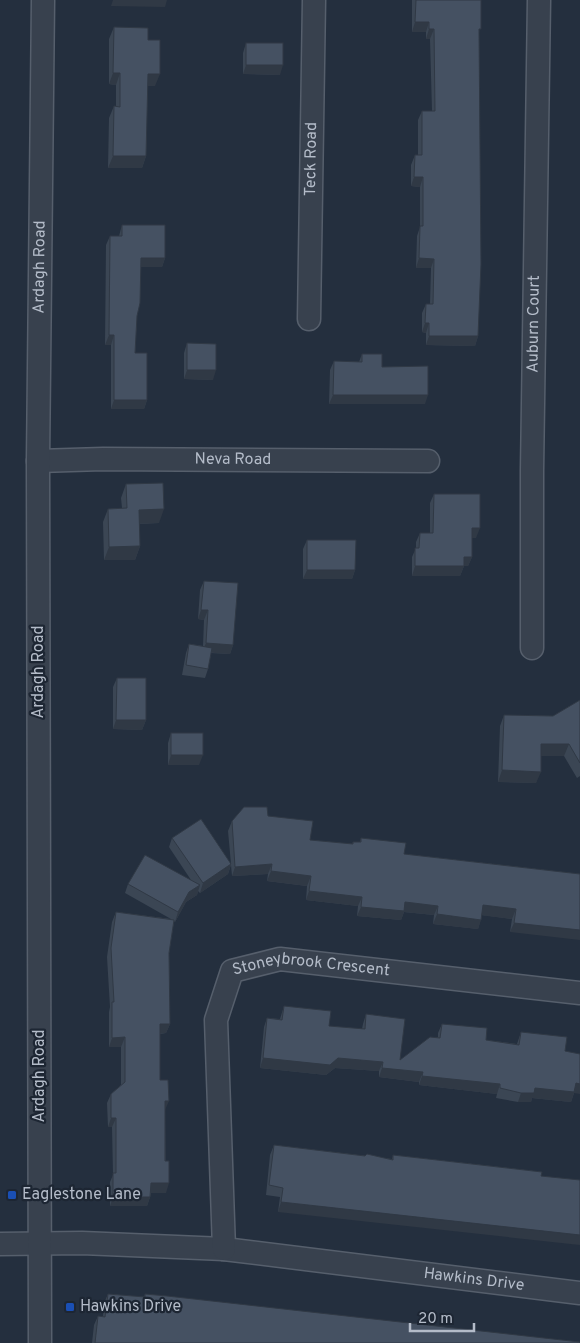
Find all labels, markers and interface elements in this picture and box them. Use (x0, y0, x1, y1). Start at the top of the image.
street label: Teck Road (301, 122, 322, 196)
street label: Ardagh Road (30, 220, 51, 314)
street label: Auburn Court (523, 275, 545, 373)
street label: Neva Road (195, 450, 271, 470)
street label: Ardagh Road (29, 625, 49, 719)
street label: Stoneybrook Crescent (230, 949, 391, 981)
street label: Ardagh Road (30, 1029, 50, 1123)
place label: Eaglestone Lane (22, 1185, 141, 1205)
marker: Eaglestone Lane (6, 1189, 18, 1201)
street label: Hawkins Drive (422, 1264, 525, 1296)
place label: Hawkins Drive (80, 1297, 181, 1317)
scale bar (410, 1300, 474, 1332)
marker: Hawkins Drive (64, 1301, 76, 1313)
text: 20 m (418, 1310, 453, 1329)

